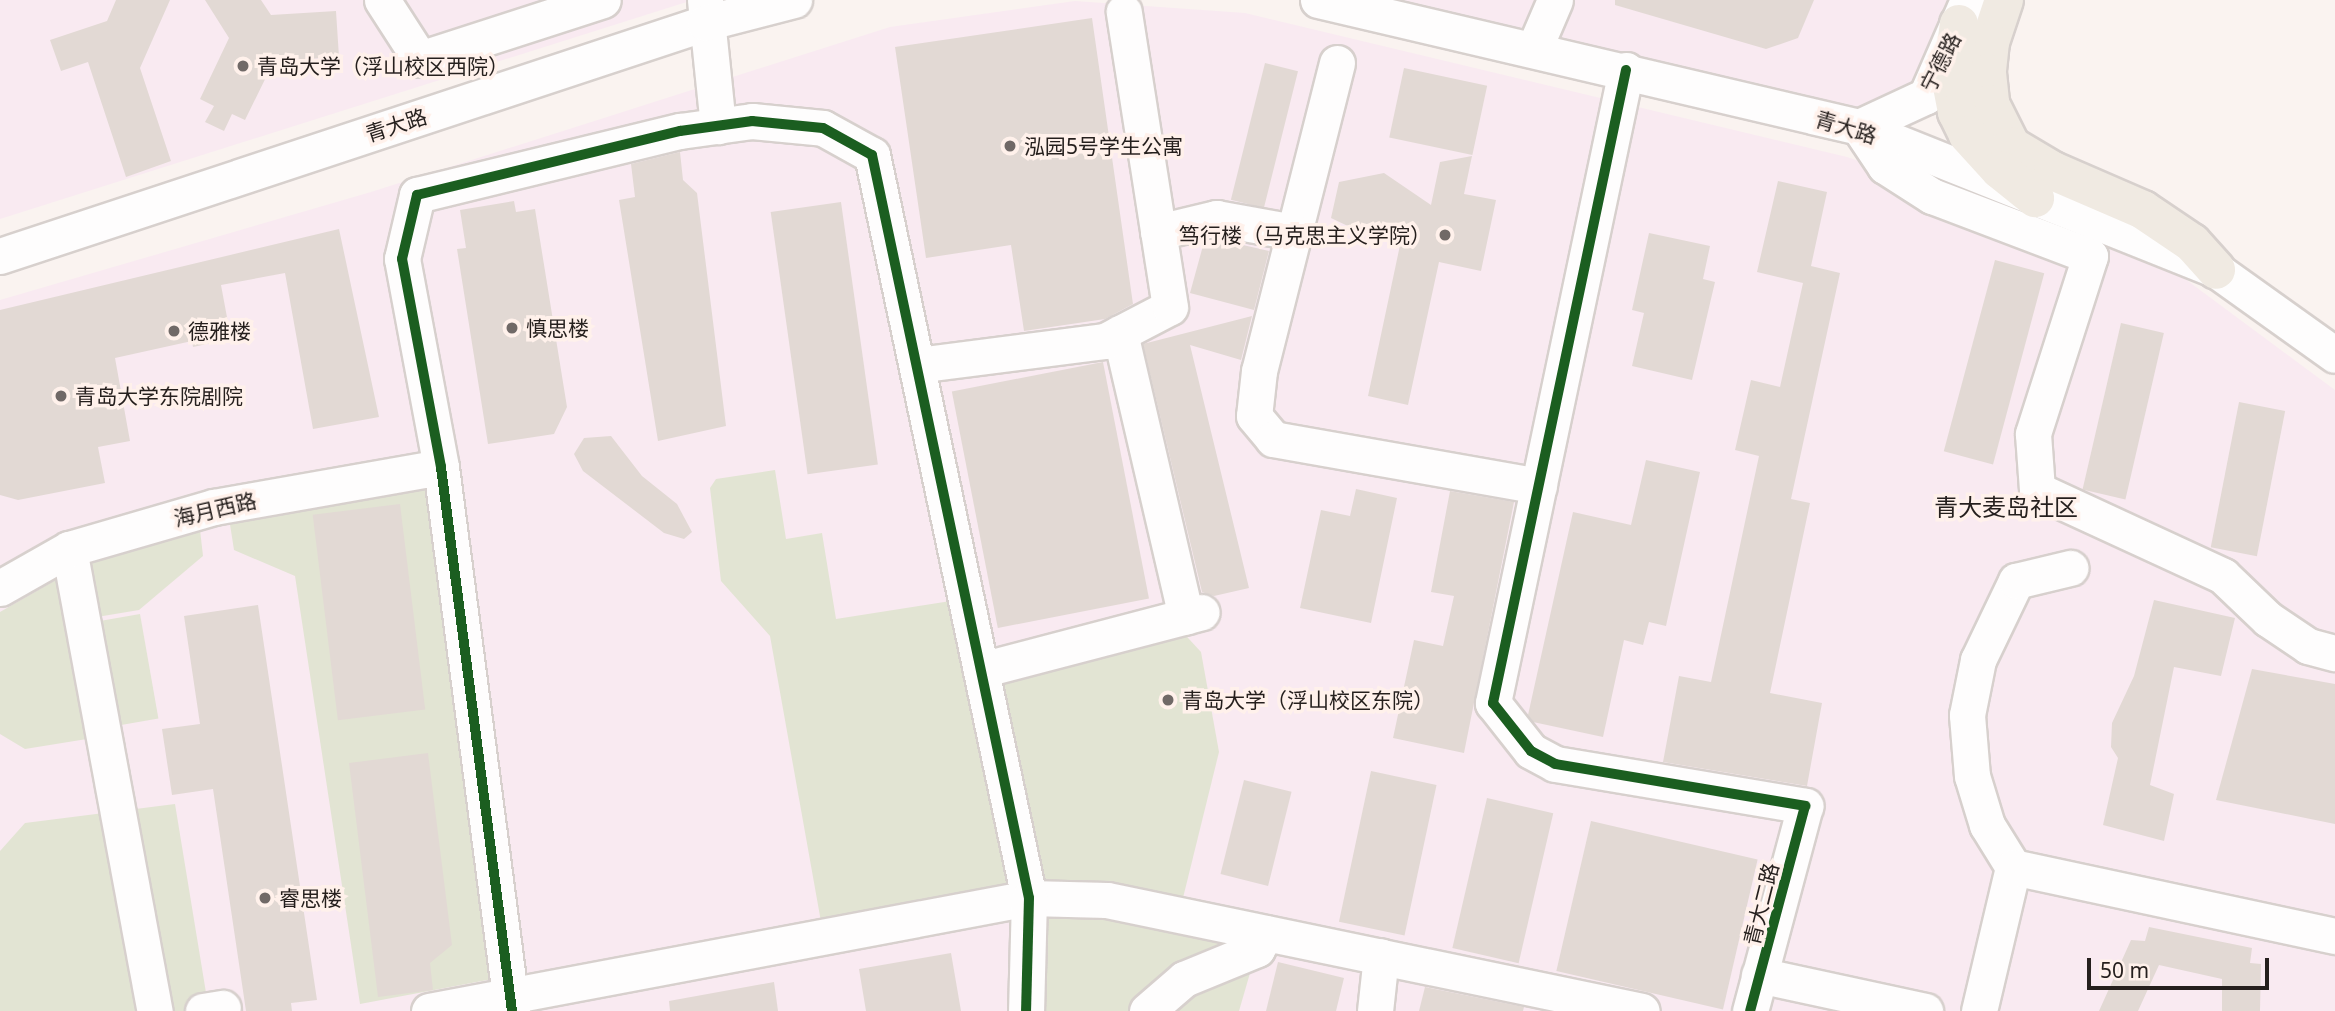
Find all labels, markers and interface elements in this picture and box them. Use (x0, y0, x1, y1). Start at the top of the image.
street label: 宁德路 (1914, 28, 1966, 96)
place label: 青岛大学（浮山校区西院） (257, 53, 509, 79)
marker: 青岛大学（浮山校区西院） (235, 58, 251, 74)
street label: 青大路 (362, 103, 430, 147)
street label: 青大路 (1812, 106, 1880, 148)
place label: 泓园5号学生公寓 (1024, 133, 1183, 159)
marker: 泓园5号学生公寓 (1002, 138, 1018, 154)
place label: 笃行楼（马克思主义学院） (1179, 222, 1431, 248)
marker: 笃行楼（马克思主义学院） (1437, 227, 1453, 243)
place label: 慎思楼 (526, 315, 589, 341)
place label: 德雅楼 (188, 318, 251, 344)
marker: 慎思楼 (504, 320, 520, 336)
marker: 德雅楼 (166, 323, 182, 339)
place label: 青岛大学东院剧院 (75, 383, 243, 409)
marker: 青岛大学东院剧院 (53, 388, 69, 404)
street label: 海月西路 (171, 487, 259, 531)
district label: 青大麦岛社区 (1934, 493, 2078, 521)
place label: 青岛大学（浮山校区东院） (1182, 687, 1434, 713)
marker: 青岛大学（浮山校区东院） (1160, 692, 1176, 708)
street label: 青大二路 (1739, 860, 1783, 948)
place label: 睿思楼 (279, 885, 342, 911)
marker: 睿思楼 (257, 890, 273, 906)
scale bar (2090, 944, 2272, 988)
text: 50 m (2100, 956, 2149, 984)

